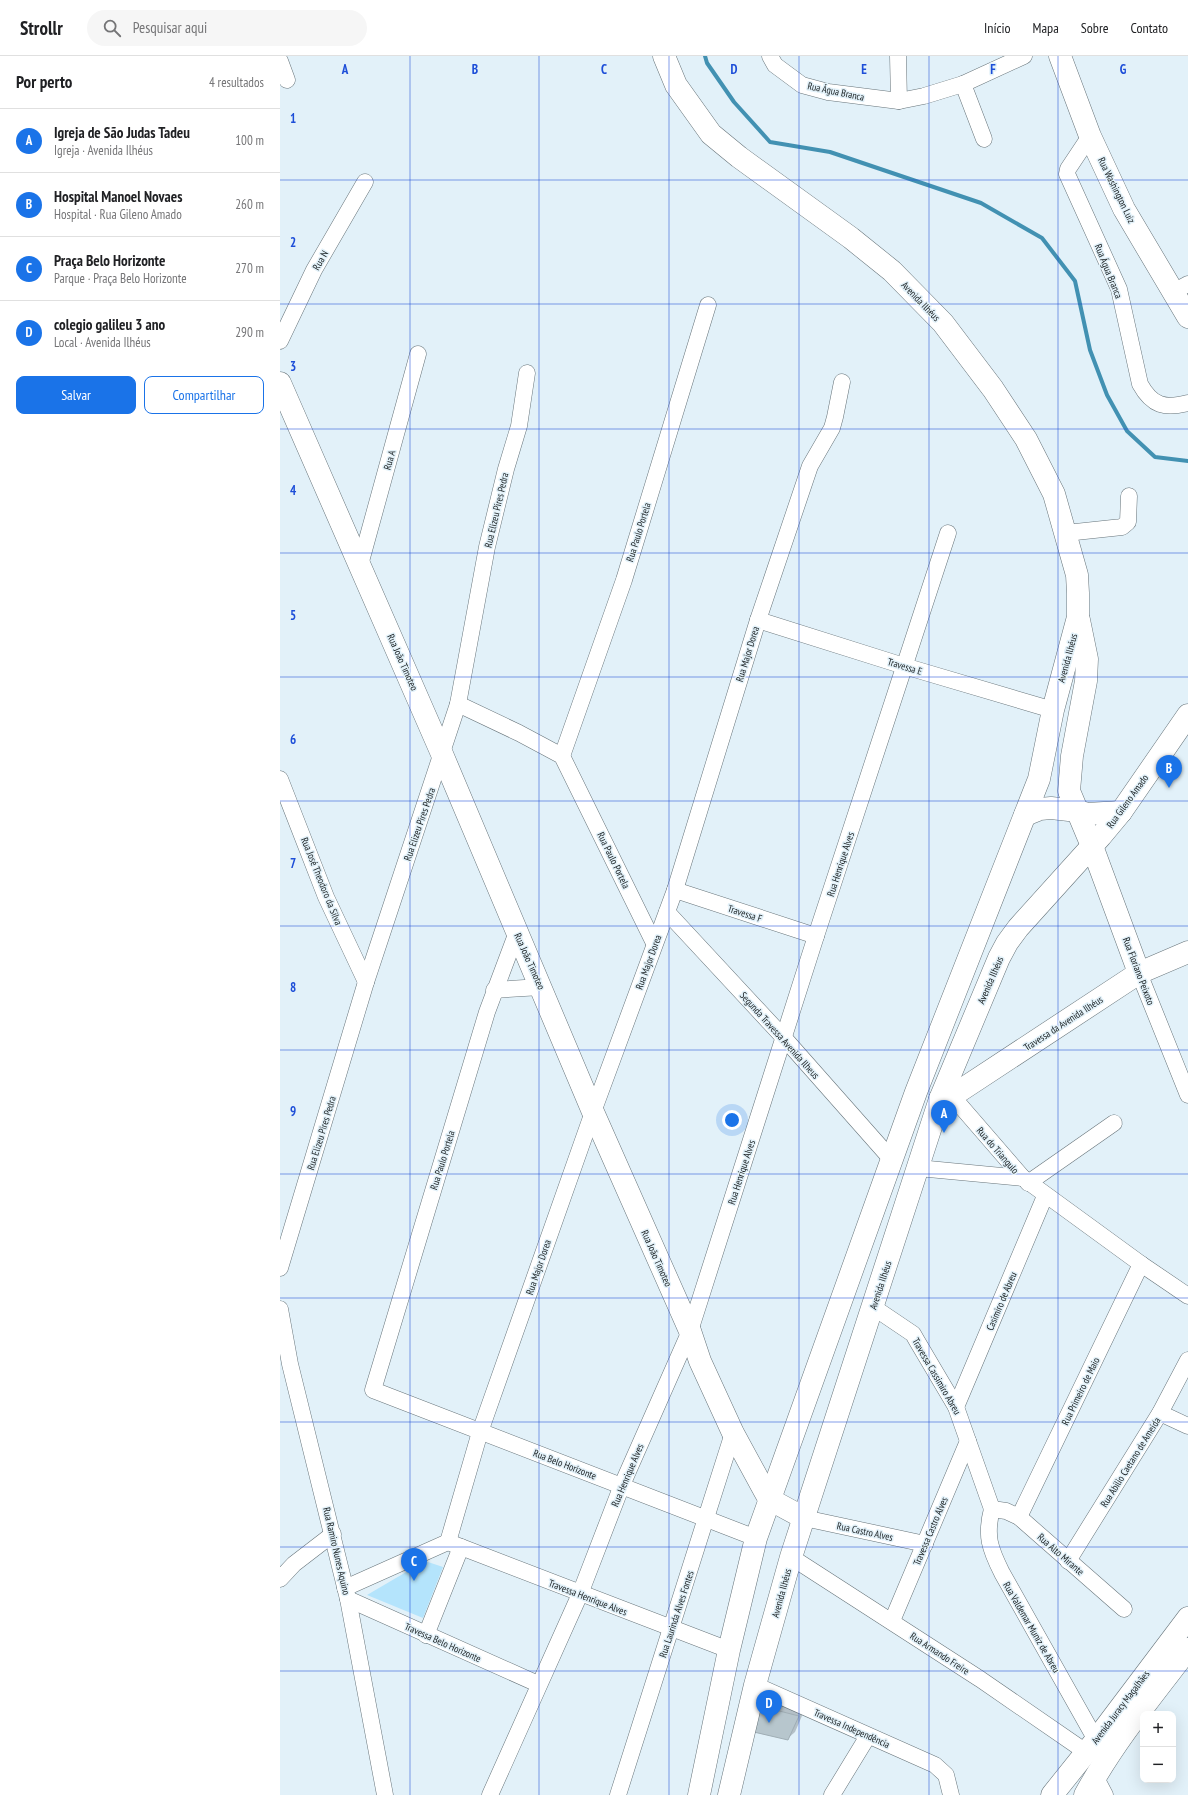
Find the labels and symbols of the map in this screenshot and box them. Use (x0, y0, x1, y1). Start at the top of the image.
text: A (341, 61, 349, 78)
text: B (472, 61, 478, 78)
text: C (601, 61, 607, 78)
text: D (731, 61, 738, 78)
text: E (861, 61, 867, 78)
text: F (990, 61, 996, 78)
text: G (1120, 61, 1127, 78)
street label: Rua Água Branca (806, 79, 866, 104)
text: 1 (290, 110, 296, 127)
street label: Rua Washington Luiz (1095, 155, 1138, 226)
text: 2 (290, 234, 296, 251)
street label: Rua Água Branca (1092, 242, 1125, 300)
street label: Rua N (310, 248, 331, 272)
street label: Avenida Ilhéus (898, 279, 943, 324)
text: 3 (290, 358, 296, 375)
street label: Rua A (381, 449, 398, 471)
street label: Rua Elizeu Pires Pedra (482, 471, 511, 549)
text: 4 (290, 482, 297, 499)
street label: Rua Paulo Portela (623, 501, 654, 563)
text: 5 (290, 607, 296, 624)
street label: Rua Major Dorea (733, 625, 762, 683)
street label: Rua João Timoteo (384, 632, 421, 693)
street label: Avenida Ilhéus (1055, 632, 1080, 684)
street label: Travessa E (886, 655, 924, 678)
text: 6 (290, 731, 296, 748)
pin: B (1156, 755, 1182, 788)
street label: Rua Gileno Amado (1104, 772, 1151, 831)
street label: Rua Elizeu Pires Pedra (401, 786, 438, 862)
street label: Rua Paulo Portela (594, 830, 633, 891)
street label: Rua Henrique Alves (824, 830, 857, 898)
street label: Rua José Theodoro da Silva (298, 835, 345, 927)
text: 7 (290, 855, 296, 872)
street label: Travessa F (726, 902, 764, 925)
street label: Rua João Timoteo (511, 931, 548, 992)
street label: Rua Major Dorea (633, 933, 664, 991)
street label: Rua Floriano Peixoto (1120, 935, 1157, 1007)
street label: Avenida Ilhéus (975, 954, 1007, 1006)
text: 8 (290, 979, 296, 996)
street label: Segunda Travessa Avenida Ilheus (737, 989, 823, 1082)
street label: Travessa da Avenida Ilhéus (1021, 993, 1106, 1054)
street label: Rua Elizeu Pires Pedra (304, 1095, 339, 1172)
pin: A (931, 1100, 957, 1133)
text: 9 (290, 1103, 296, 1120)
your location (722, 1110, 742, 1130)
street label: Rua do Triangulo (974, 1124, 1022, 1176)
street label: Rua Paulo Portela (427, 1129, 458, 1191)
street label: Rua Henrique Alves (725, 1138, 758, 1206)
street label: Rua João Timoteo (638, 1228, 675, 1289)
street label: Rua Major Dorea (523, 1238, 554, 1296)
street label: Avenida Ilhéus (867, 1259, 895, 1311)
street label: Casimiro de Abreu (983, 1270, 1020, 1332)
street label: Travessa Cassimiro Abreu (909, 1336, 964, 1417)
street label: Rua Primeiro de Maio (1058, 1355, 1102, 1427)
street label: Rua Abilio Caetano de Ameida (1097, 1415, 1163, 1510)
street label: Rua Henrique Alves (608, 1441, 647, 1509)
street label: Rua Belo Horizonte (531, 1446, 598, 1482)
street label: Travessa Castro Alves (910, 1494, 951, 1567)
street label: Rua Ramiro Nunes Aquino (320, 1506, 353, 1596)
street label: Rua Castro Alves (836, 1519, 895, 1544)
street label: Rua Alto Mirante (1035, 1531, 1087, 1578)
pin: C (401, 1548, 427, 1581)
street label: Avenida Ilhéus (769, 1567, 794, 1619)
street label: Rua Laurinda Alves Fontes (656, 1568, 697, 1659)
street label: Travessa Henrique Alves (547, 1577, 630, 1619)
street label: Rua Valdemar Muniz de Abreu (1000, 1580, 1063, 1675)
street label: Travessa Belo Horizonte (402, 1620, 483, 1665)
street label: Rua Armando Freire (908, 1629, 972, 1677)
street label: Avenida Juracy Magalhães (1088, 1667, 1153, 1747)
pin: D (756, 1690, 782, 1723)
street label: Travessa Independência (812, 1706, 892, 1751)

